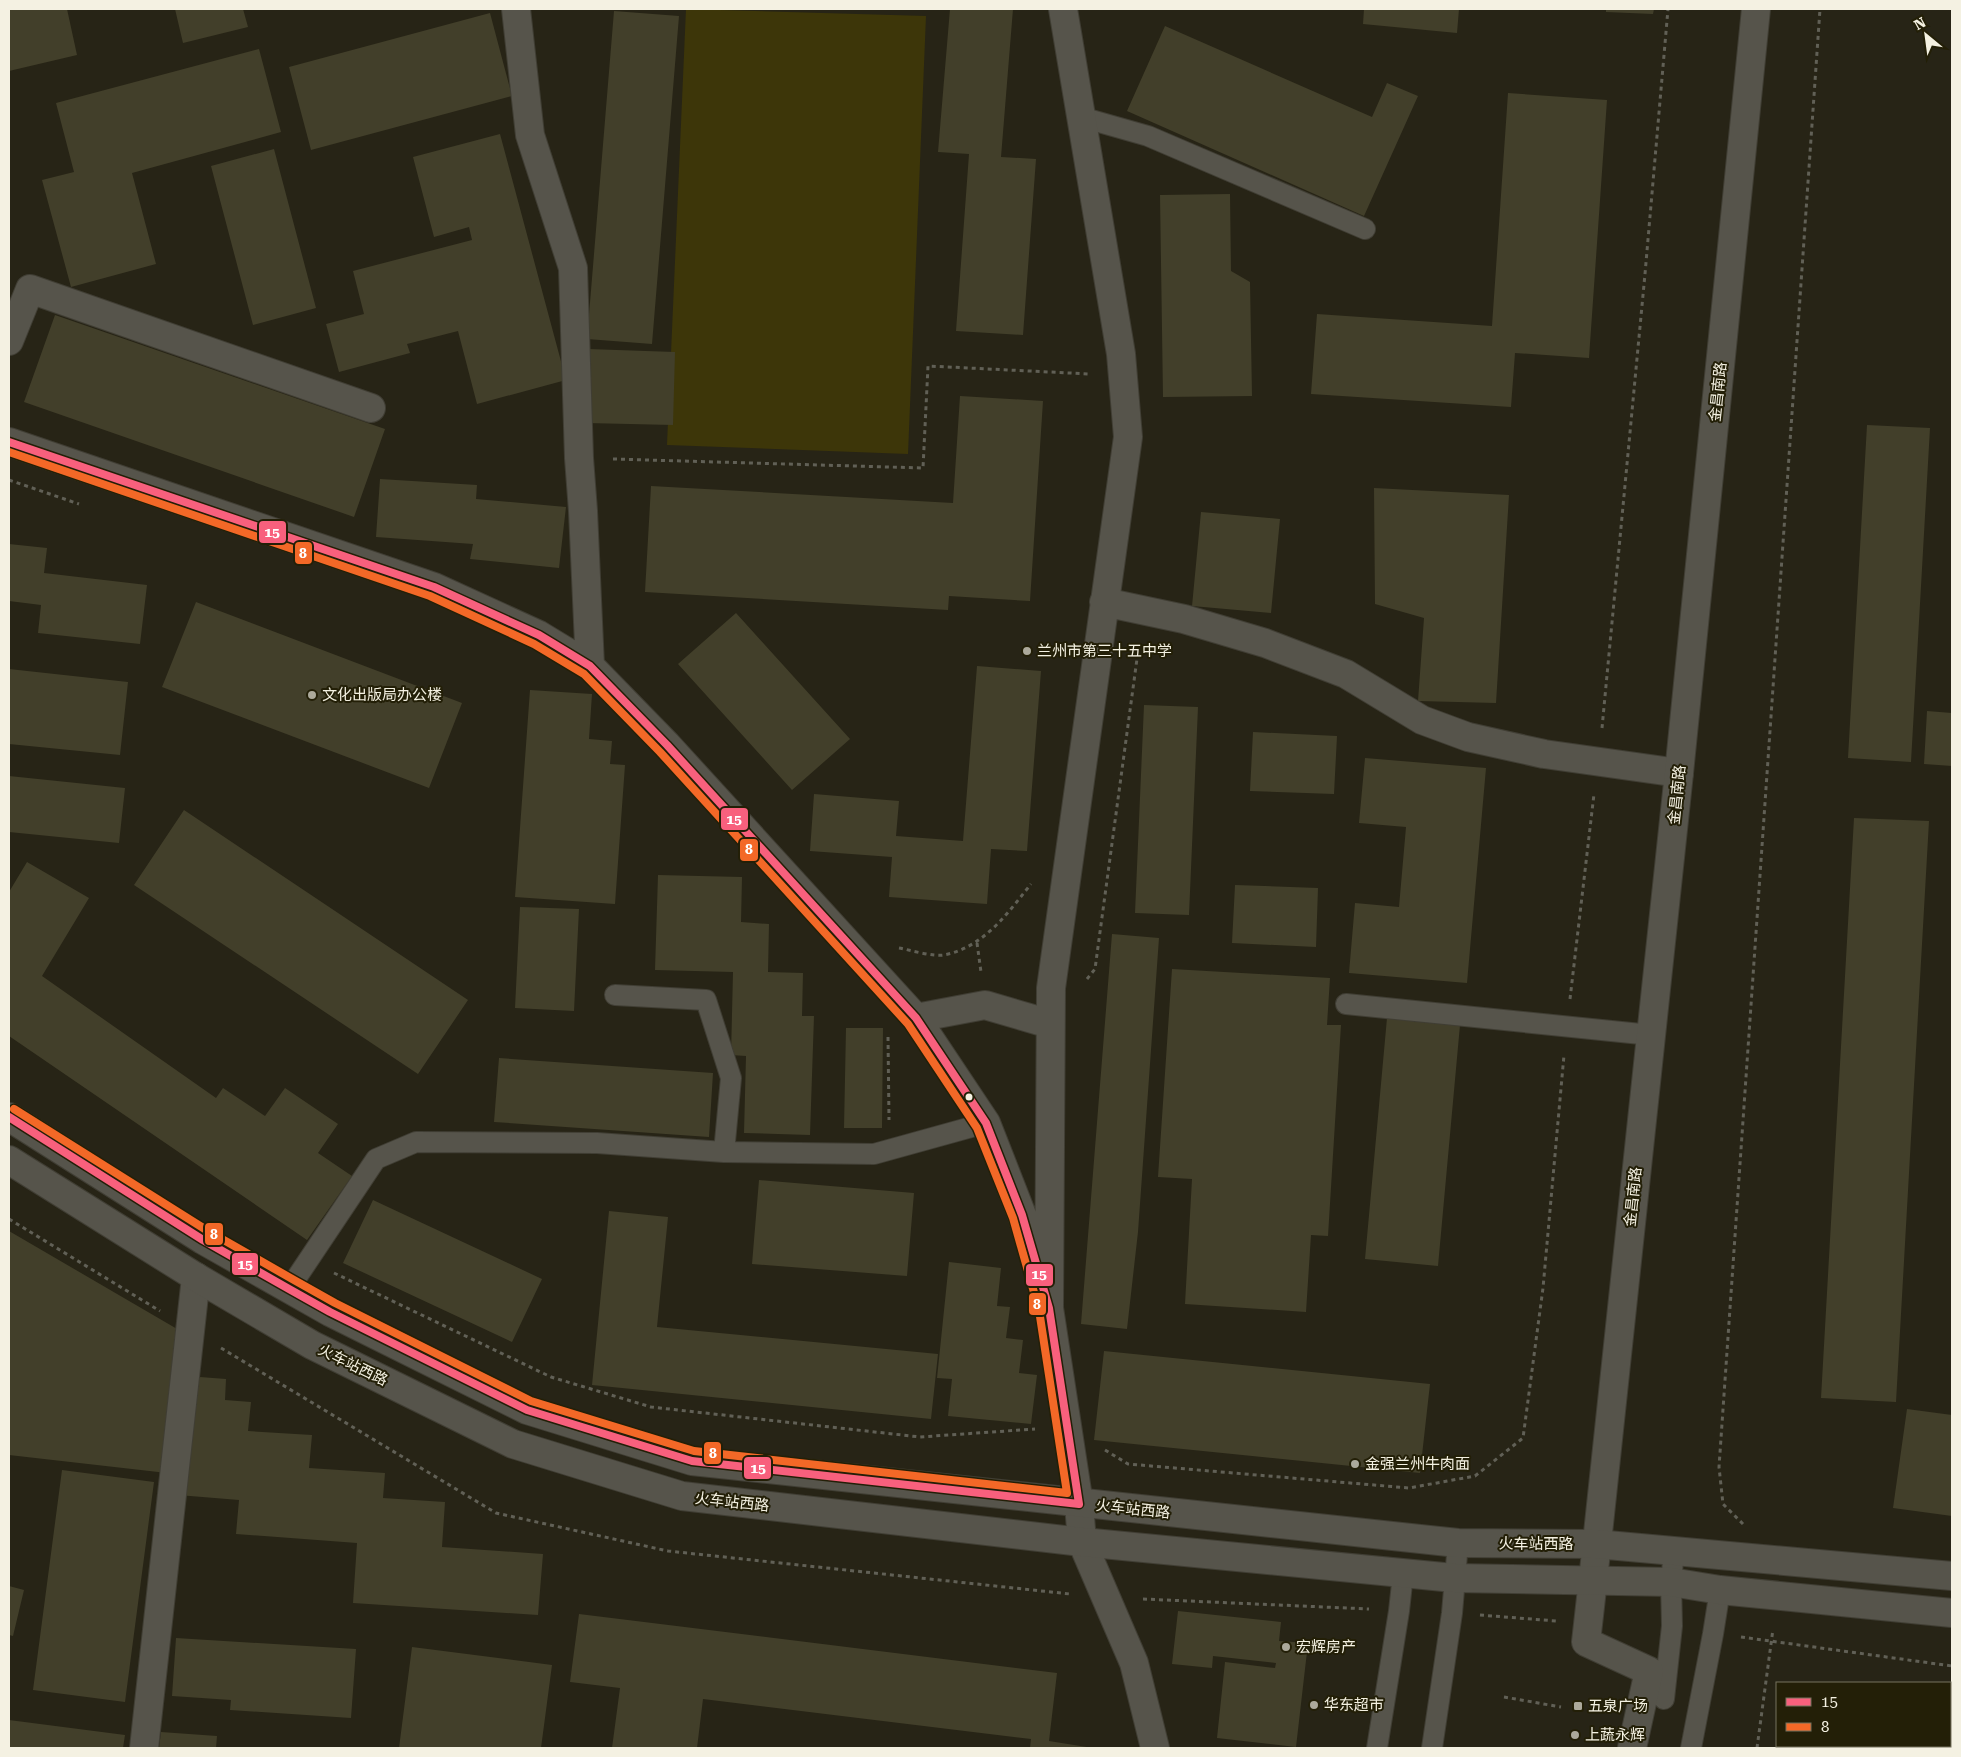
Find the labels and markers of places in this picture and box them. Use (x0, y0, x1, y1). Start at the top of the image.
place label: 兰州市第三十五中学 (1037, 642, 1172, 660)
marker: 兰州市第三十五中学 (1021, 645, 1033, 657)
place label: 文化出版局办公楼 (322, 686, 442, 704)
marker: 文化出版局办公楼 (306, 689, 318, 701)
unlabelled marker (964, 1092, 974, 1102)
place label: 金强兰州牛肉面 (1365, 1455, 1470, 1473)
marker: 金强兰州牛肉面 (1349, 1458, 1361, 1470)
place label: 宏辉房产 (1296, 1638, 1356, 1656)
marker: 宏辉房产 (1280, 1641, 1292, 1653)
place label: 华东超市 (1324, 1696, 1384, 1714)
place label: 五泉广场 (1588, 1697, 1648, 1715)
marker: 华东超市 (1308, 1699, 1320, 1711)
marker: 五泉广场 (1572, 1700, 1584, 1712)
place label: 上蔬永辉 (1585, 1726, 1645, 1744)
marker: 上蔬永辉 (1569, 1729, 1581, 1741)

